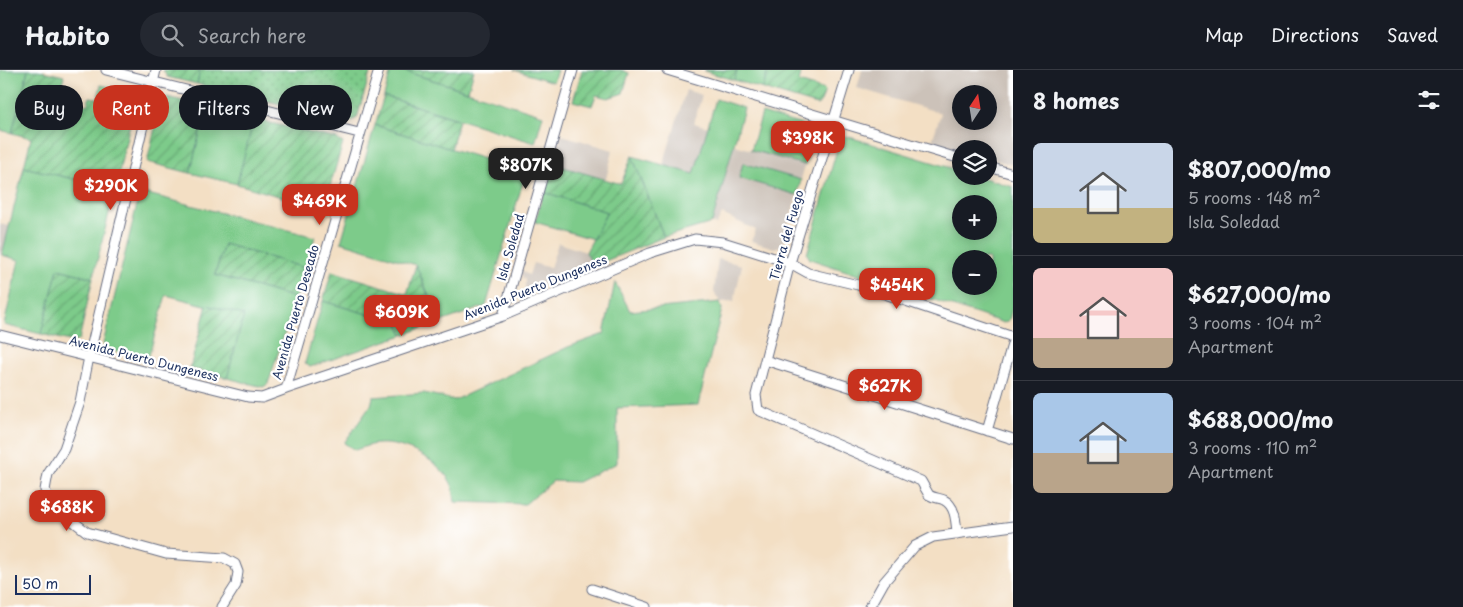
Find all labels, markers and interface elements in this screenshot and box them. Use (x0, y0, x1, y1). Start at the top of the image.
search box (140, 12, 490, 57)
text: Habito (25, 17, 110, 53)
icon: search (158, 21, 186, 49)
text: Search here (198, 21, 306, 49)
text: Map (1205, 21, 1243, 48)
text: Directions (1271, 21, 1359, 48)
text: Saved (1387, 21, 1438, 48)
text: 8 homes (1033, 84, 1119, 116)
chip: Buy (15, 85, 83, 130)
chip: Rent (93, 85, 169, 130)
chip: Filters (179, 85, 268, 130)
chip: New (278, 85, 352, 130)
north arrow (952, 85, 998, 130)
map controls (952, 85, 997, 295)
icon: filters (1415, 86, 1443, 114)
pin: $398K (773, 121, 843, 163)
text: $398K (782, 125, 834, 149)
button: layers (952, 140, 997, 185)
pin: $807K (491, 148, 561, 190)
text: $807K (499, 152, 553, 176)
text: $807,000/mo (1188, 153, 1331, 185)
icon: home (1073, 163, 1133, 223)
pin: $290K (76, 168, 146, 211)
text: $290K (84, 173, 138, 197)
pin: $469K (285, 184, 355, 226)
text: 5 rooms · 148 m² (1188, 185, 1321, 209)
street label: Tierra del Fuego (764, 187, 808, 282)
text: $469K (293, 188, 347, 212)
button: + (952, 195, 997, 240)
text: Isla Soledad (1188, 209, 1280, 233)
street label: Isla Soledad (492, 211, 528, 283)
street label: Avenida Puerto Deseado (267, 242, 323, 381)
street label: Avenida Puerto Dungeness (461, 250, 610, 324)
button: − (952, 250, 997, 295)
pin: $454K (862, 268, 932, 310)
text: $454K (870, 272, 924, 296)
text: $627,000/mo (1188, 278, 1331, 310)
icon: home (1073, 288, 1133, 348)
pin: $609K (367, 294, 437, 337)
text: $609K (375, 299, 429, 323)
text: 3 rooms · 104 m² (1188, 310, 1322, 334)
street label: Avenida Puerto Dungeness (68, 331, 221, 385)
text: Apartment (1188, 334, 1273, 358)
pin: $627K (850, 368, 920, 411)
text: $627K (859, 373, 911, 397)
text: $688,000/mo (1188, 403, 1333, 435)
icon: home (1073, 413, 1133, 473)
text: 3 rooms · 110 m² (1188, 435, 1317, 459)
text: Apartment (1188, 459, 1273, 483)
pin: $688K (32, 490, 102, 532)
text: $688K (40, 494, 94, 518)
scale bar (15, 572, 91, 595)
text: 50 m (22, 573, 58, 594)

